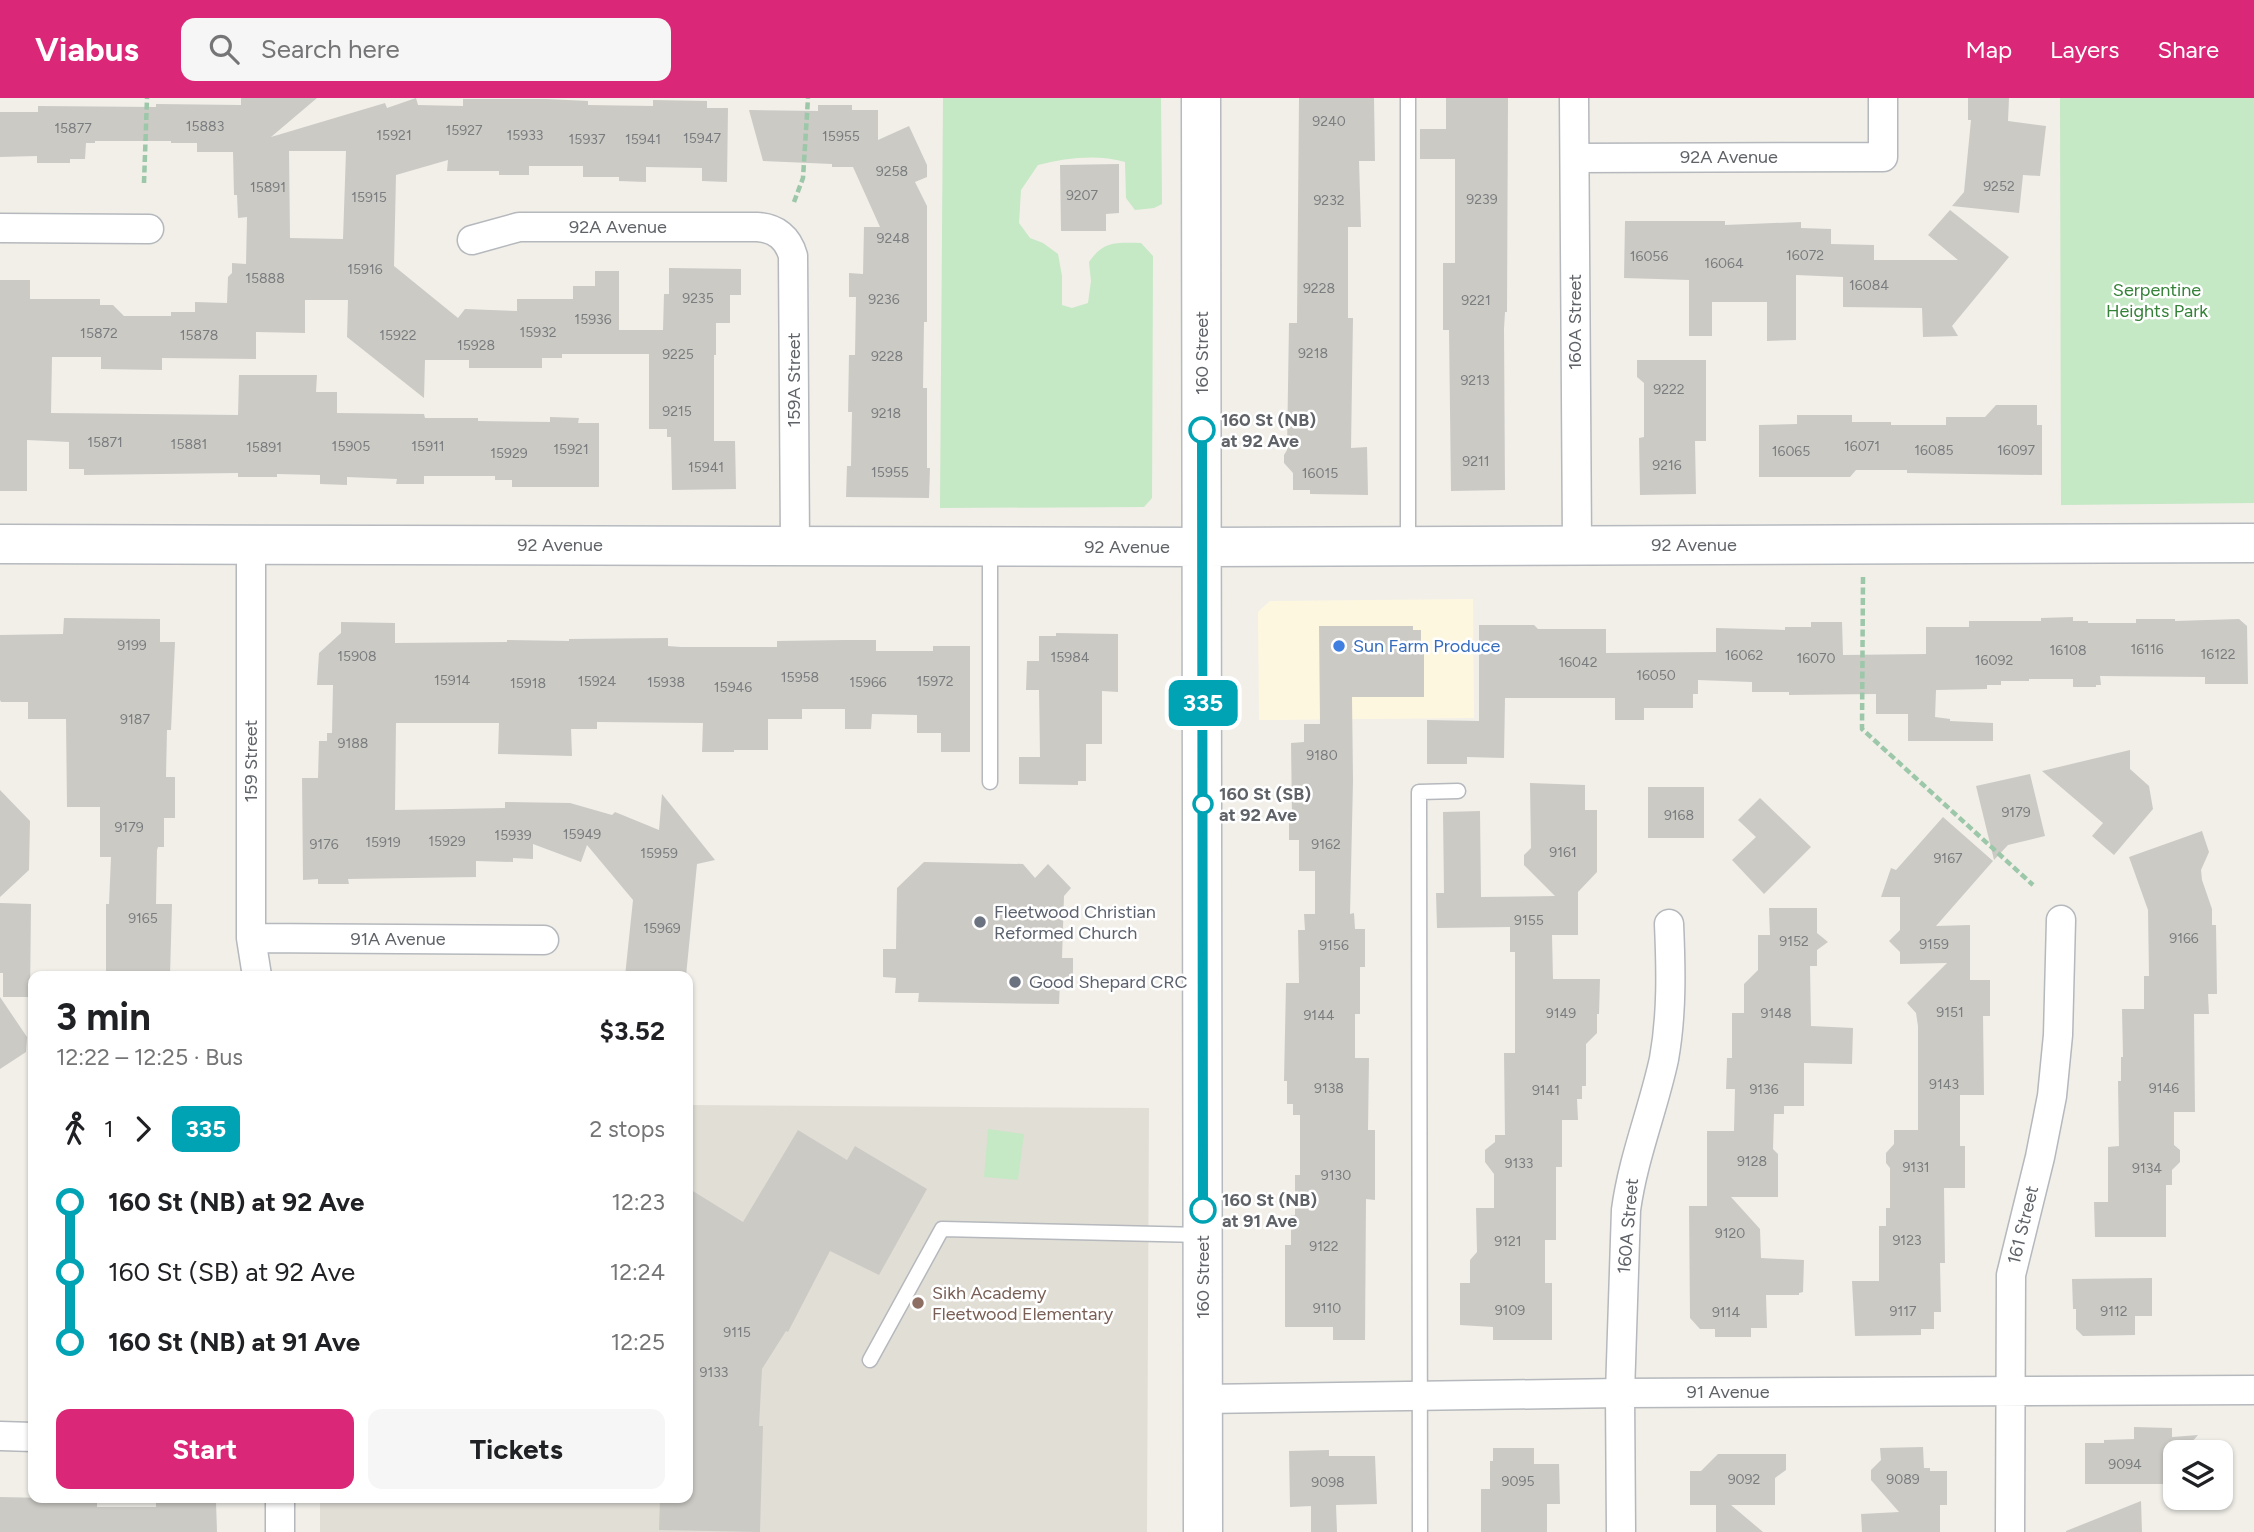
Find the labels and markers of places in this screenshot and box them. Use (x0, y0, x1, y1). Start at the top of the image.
place label: 160 St (NB) at 92 Ave (1221, 409, 1316, 452)
marker: 160 St (NB) at 92 Ave (1189, 417, 1215, 443)
place label: Sun Farm Produce (1353, 635, 1500, 657)
marker: Sun Farm Produce (1331, 638, 1347, 654)
place label: 160 St (SB) at 92 Ave (1219, 783, 1311, 826)
marker: 160 St (SB) at 92 Ave (1193, 794, 1213, 814)
place label: Fleetwood Christian Reformed Church (994, 901, 1156, 944)
marker: Fleetwood Christian Reformed Church (972, 914, 988, 930)
place label: Good Shepard CRC (1029, 971, 1188, 993)
marker: Good Shepard CRC (1007, 974, 1023, 990)
place label: 160 St (NB) at 91 Ave (1222, 1189, 1317, 1232)
marker: 160 St (NB) at 91 Ave (1190, 1197, 1216, 1223)
place label: Sikh Academy Fleetwood Elementary (932, 1282, 1114, 1325)
marker: Sikh Academy Fleetwood Elementary (910, 1295, 926, 1311)

